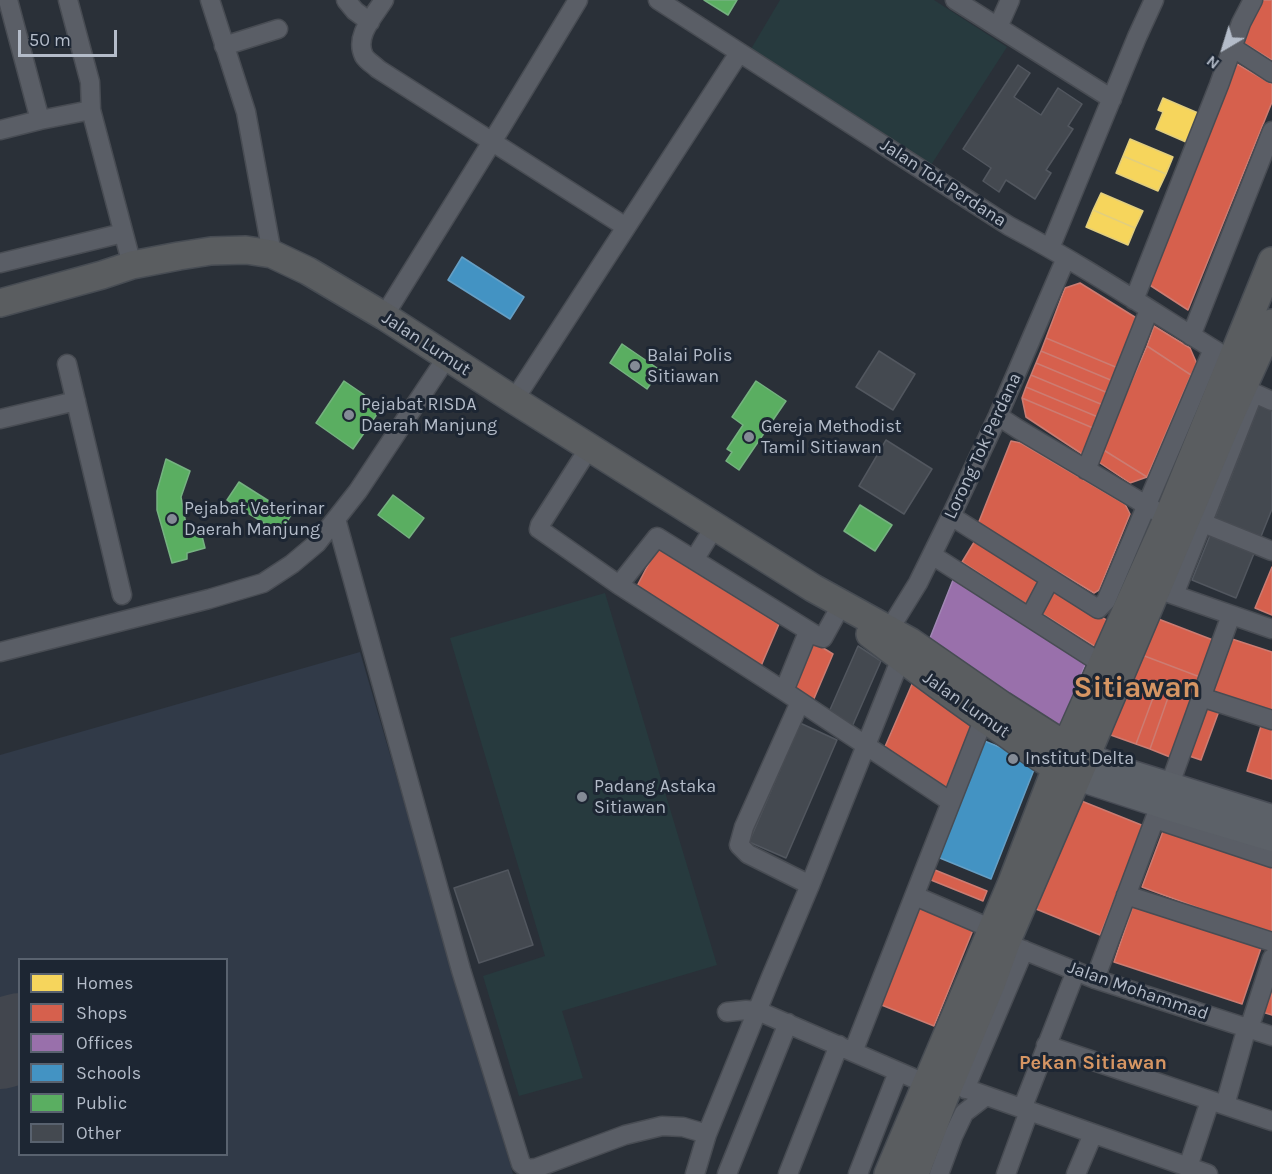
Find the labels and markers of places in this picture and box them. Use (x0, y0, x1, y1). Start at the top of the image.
place label: Balai Polis Sitiawan (647, 345, 732, 388)
marker: Balai Polis Sitiawan (628, 359, 642, 373)
place label: Pejabat RISDA Daerah Manjung (361, 394, 497, 436)
marker: Pejabat RISDA Daerah Manjung (342, 408, 356, 422)
place label: Gereja Methodist Tamil Sitiawan (761, 416, 902, 458)
marker: Gereja Methodist Tamil Sitiawan (742, 430, 756, 444)
place label: Pejabat Veterinar Daerah Manjung (184, 498, 324, 540)
marker: Pejabat Veterinar Daerah Manjung (165, 512, 179, 526)
place label: Institut Delta (1025, 748, 1134, 770)
marker: Institut Delta (1006, 752, 1020, 766)
place label: Padang Astaka Sitiawan (594, 776, 716, 818)
marker: Padang Astaka Sitiawan (575, 790, 589, 804)

